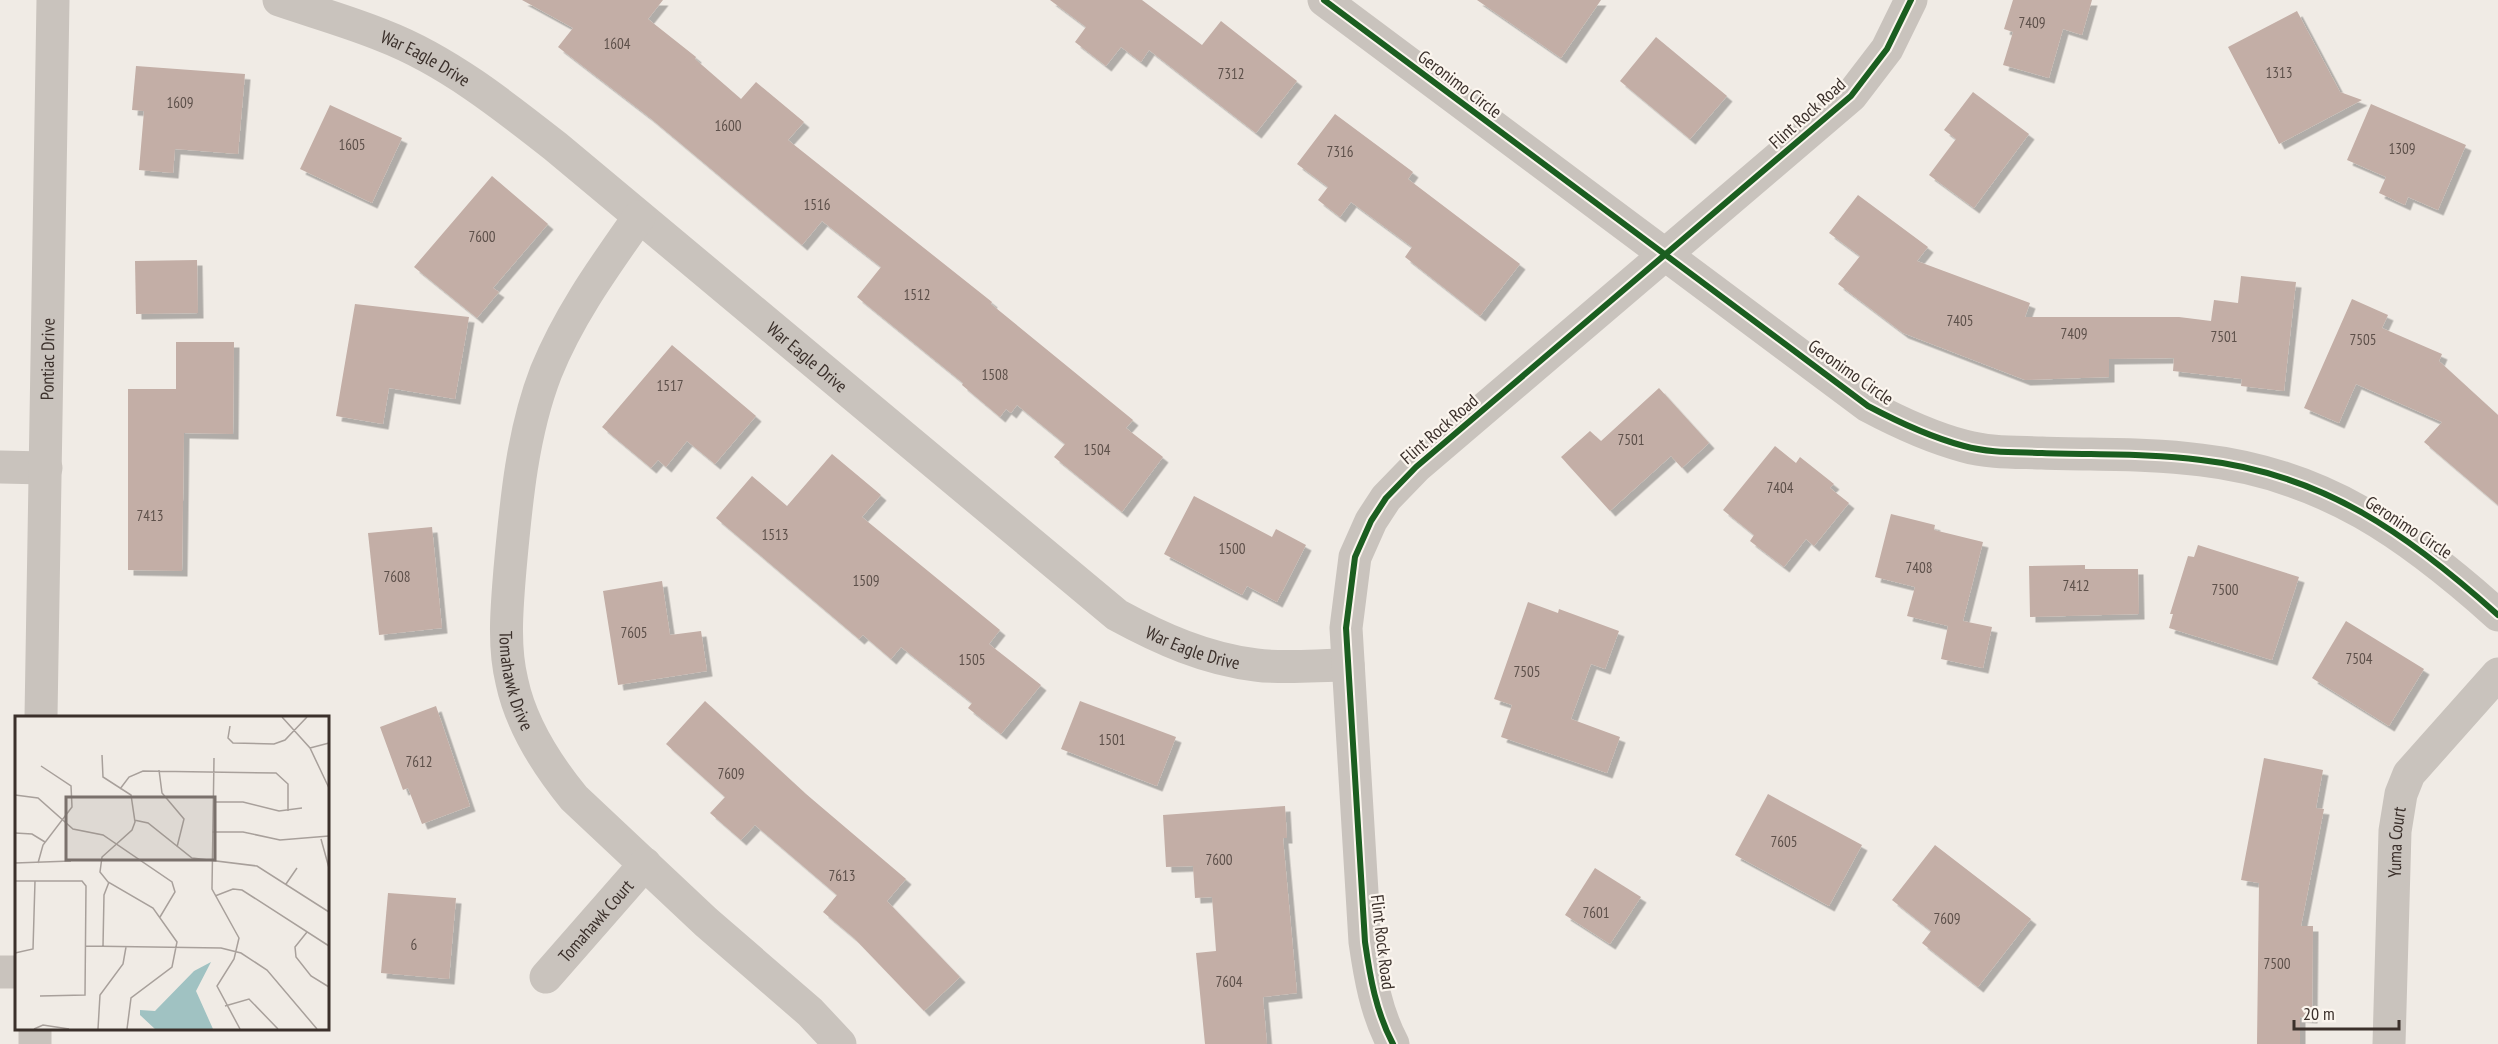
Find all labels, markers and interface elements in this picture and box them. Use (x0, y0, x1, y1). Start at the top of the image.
house number: 7409 (2018, 13, 2046, 32)
street label: War Eagle Drive (378, 24, 475, 91)
house number: 1604 (603, 34, 631, 53)
street label: Geronimo Circle (1413, 45, 1507, 123)
house number: 1313 (2265, 63, 2293, 82)
house number: 7312 (1217, 64, 1245, 83)
street label: Flint Rock Road (1764, 73, 1850, 153)
house number: 1609 (166, 93, 194, 112)
house number: 1600 (714, 116, 742, 135)
house number: 1605 (338, 135, 366, 154)
house number: 1309 (2388, 139, 2416, 158)
house number: 7316 (1326, 142, 1354, 161)
house number: 1516 (803, 195, 831, 214)
house number: 7600 (468, 227, 496, 246)
house number: 1512 (903, 285, 931, 304)
house number: 7405 (1946, 311, 1974, 330)
street label: War Eagle Drive (762, 316, 853, 397)
street label: Pontiac Drive (35, 318, 59, 400)
house number: 7409 (2060, 324, 2088, 343)
house number: 7501 (2210, 327, 2238, 346)
house number: 7505 (2349, 330, 2377, 349)
street label: Geronimo Circle (1804, 334, 1898, 410)
house number: 1508 (981, 365, 1009, 384)
house number: 1517 (656, 376, 684, 395)
street label: Flint Rock Road (1395, 389, 1483, 469)
house number: 7501 (1617, 430, 1645, 449)
house number: 1504 (1083, 440, 1111, 459)
house number: 7404 (1766, 478, 1794, 497)
street label: Geronimo Circle (2361, 490, 2457, 564)
house number: 7413 (136, 506, 164, 525)
house number: 1513 (761, 525, 789, 544)
house number: 1500 (1218, 539, 1246, 558)
house number: 7408 (1905, 558, 1933, 577)
house number: 7608 (383, 567, 411, 586)
house number: 1509 (852, 571, 880, 590)
house number: 7412 (2062, 576, 2090, 595)
house number: 7500 (2211, 580, 2239, 599)
street label: War Eagle Drive (1142, 620, 1242, 674)
house number: 7605 (620, 623, 648, 642)
street label: Tomahawk Drive (495, 631, 539, 734)
house number: 7504 (2345, 649, 2373, 668)
house number: 1505 (958, 650, 986, 669)
house number: 7505 (1513, 662, 1541, 681)
inset map (15, 716, 328, 1029)
house number: 1501 (1098, 730, 1126, 749)
house number: 7612 (405, 752, 433, 771)
house number: 7609 (717, 764, 745, 783)
street label: Yuma Court (2382, 805, 2410, 878)
house number: 7605 (1770, 832, 1798, 851)
house number: 7600 (1205, 850, 1233, 869)
house number: 7613 (828, 866, 856, 885)
street label: Tomahawk Court (553, 874, 638, 967)
street label: Flint Rock Road (1366, 893, 1400, 991)
house number: 7601 (1582, 903, 1610, 922)
house number: 7609 (1933, 909, 1961, 928)
house number: 6 (411, 935, 418, 954)
house number: 7500 (2263, 954, 2291, 973)
house number: 7604 (1215, 972, 1243, 991)
scale bar (2294, 993, 2399, 1031)
text: 20 m (2303, 1002, 2335, 1025)

